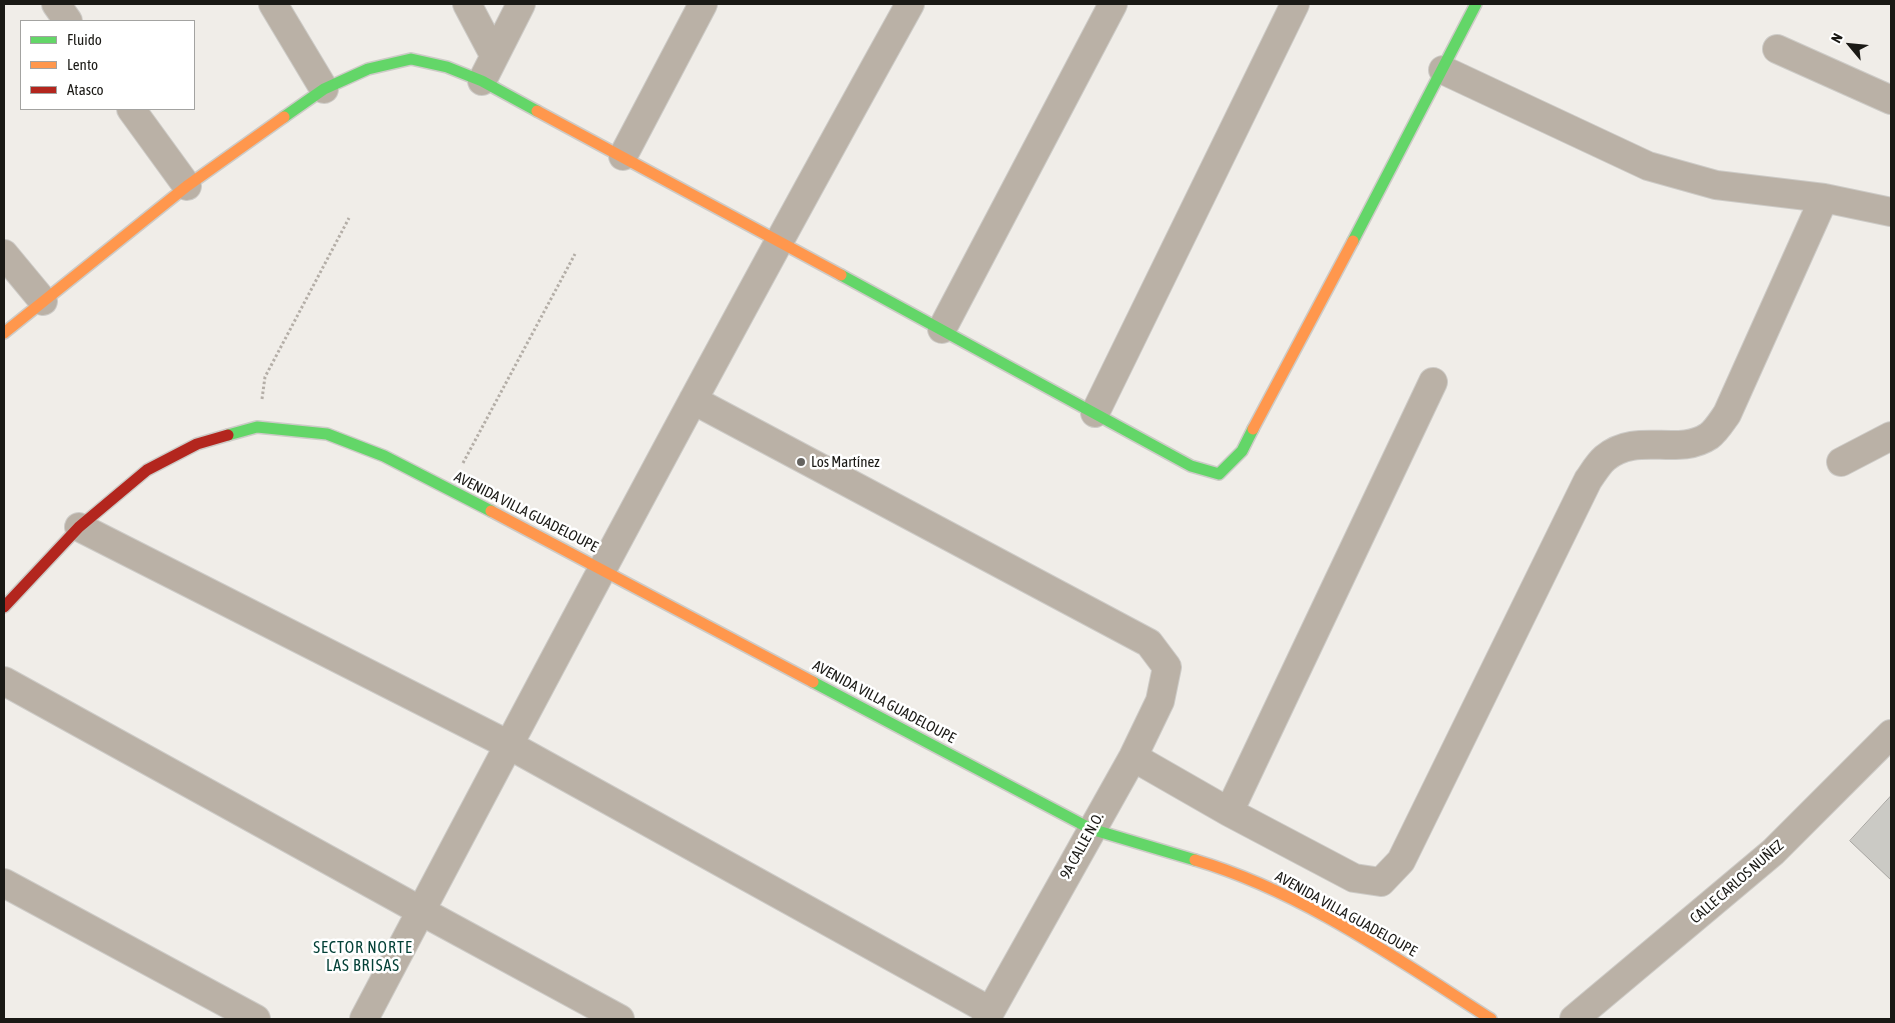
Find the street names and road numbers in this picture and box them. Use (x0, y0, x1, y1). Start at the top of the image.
street label: AVENIDA VILLA GUADELOUPE (451, 468, 601, 556)
street label: AVENIDA VILLA GUADELOUPE (809, 657, 959, 747)
street label: 9A CALLE N.O. (1056, 810, 1108, 882)
street label: CALLE CARLOS NUÑEZ (1687, 836, 1787, 928)
street label: AVENIDA VILLA GUADELOUPE (1272, 868, 1420, 960)

